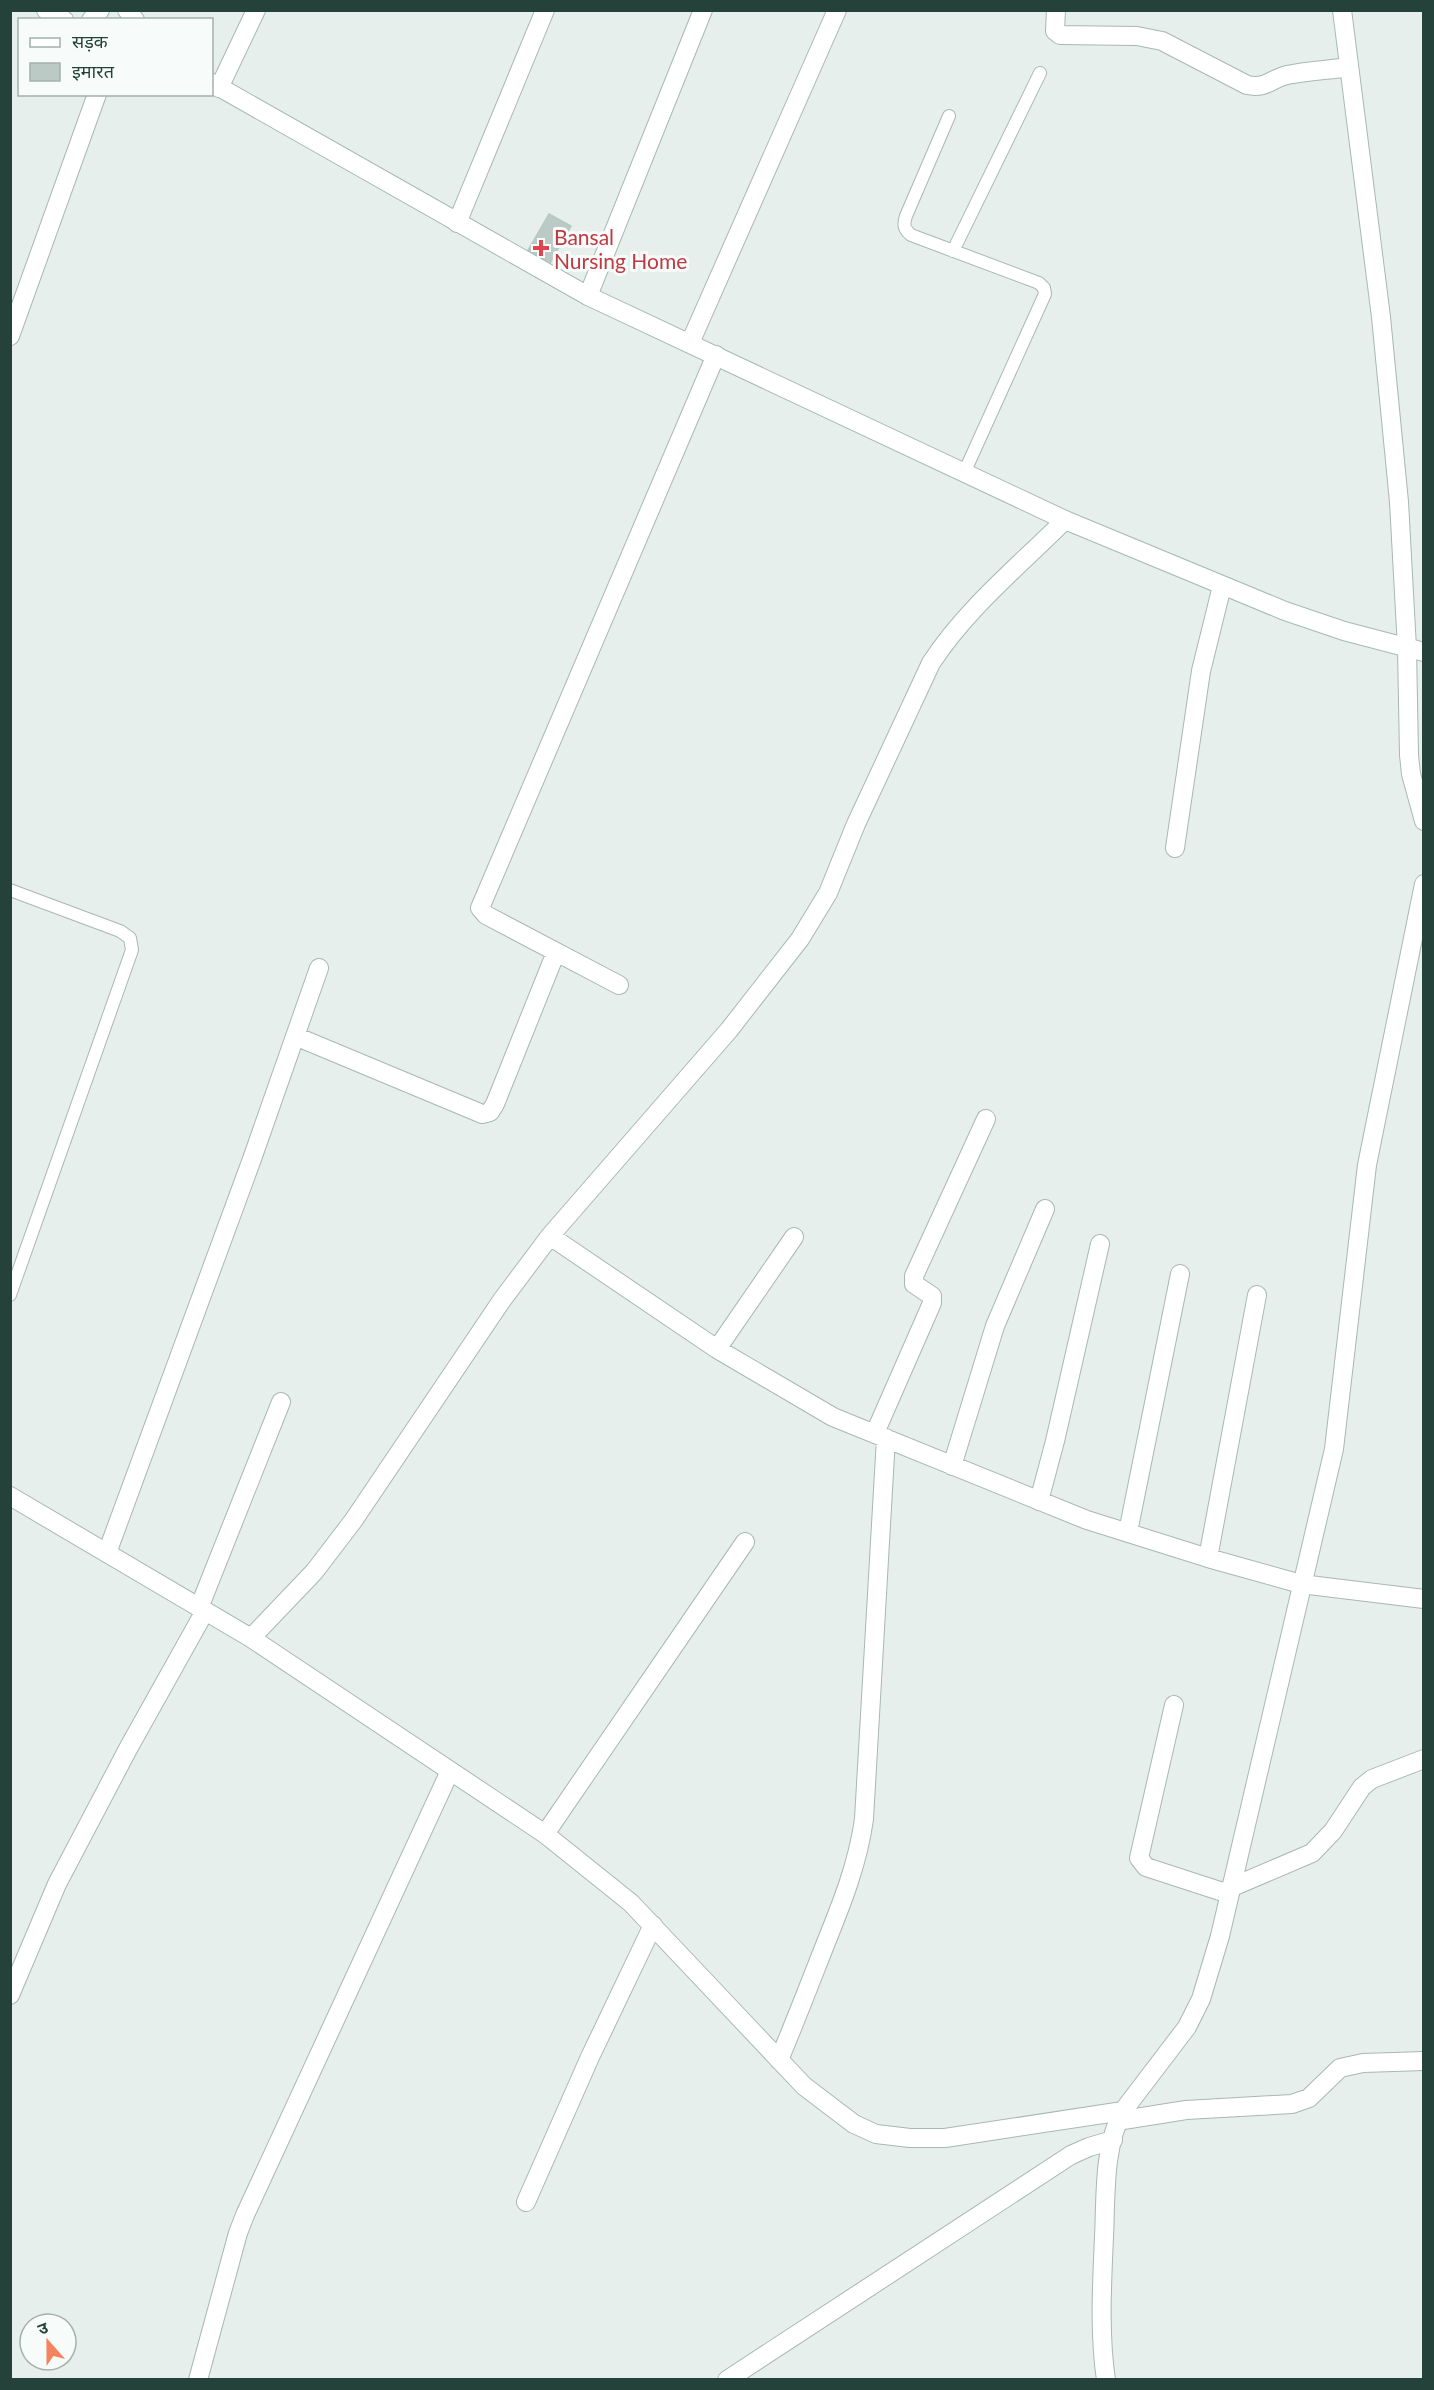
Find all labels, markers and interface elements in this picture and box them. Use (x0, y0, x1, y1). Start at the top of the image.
legend (18, 18, 213, 96)
text: सड़क (72, 30, 109, 52)
text: इमारत (72, 60, 115, 82)
place label: Bansal Nursing Home (554, 224, 687, 273)
marker: Bansal Nursing Home (532, 239, 550, 257)
north arrow (18, 2312, 78, 2372)
text: उ (35, 2317, 51, 2338)

